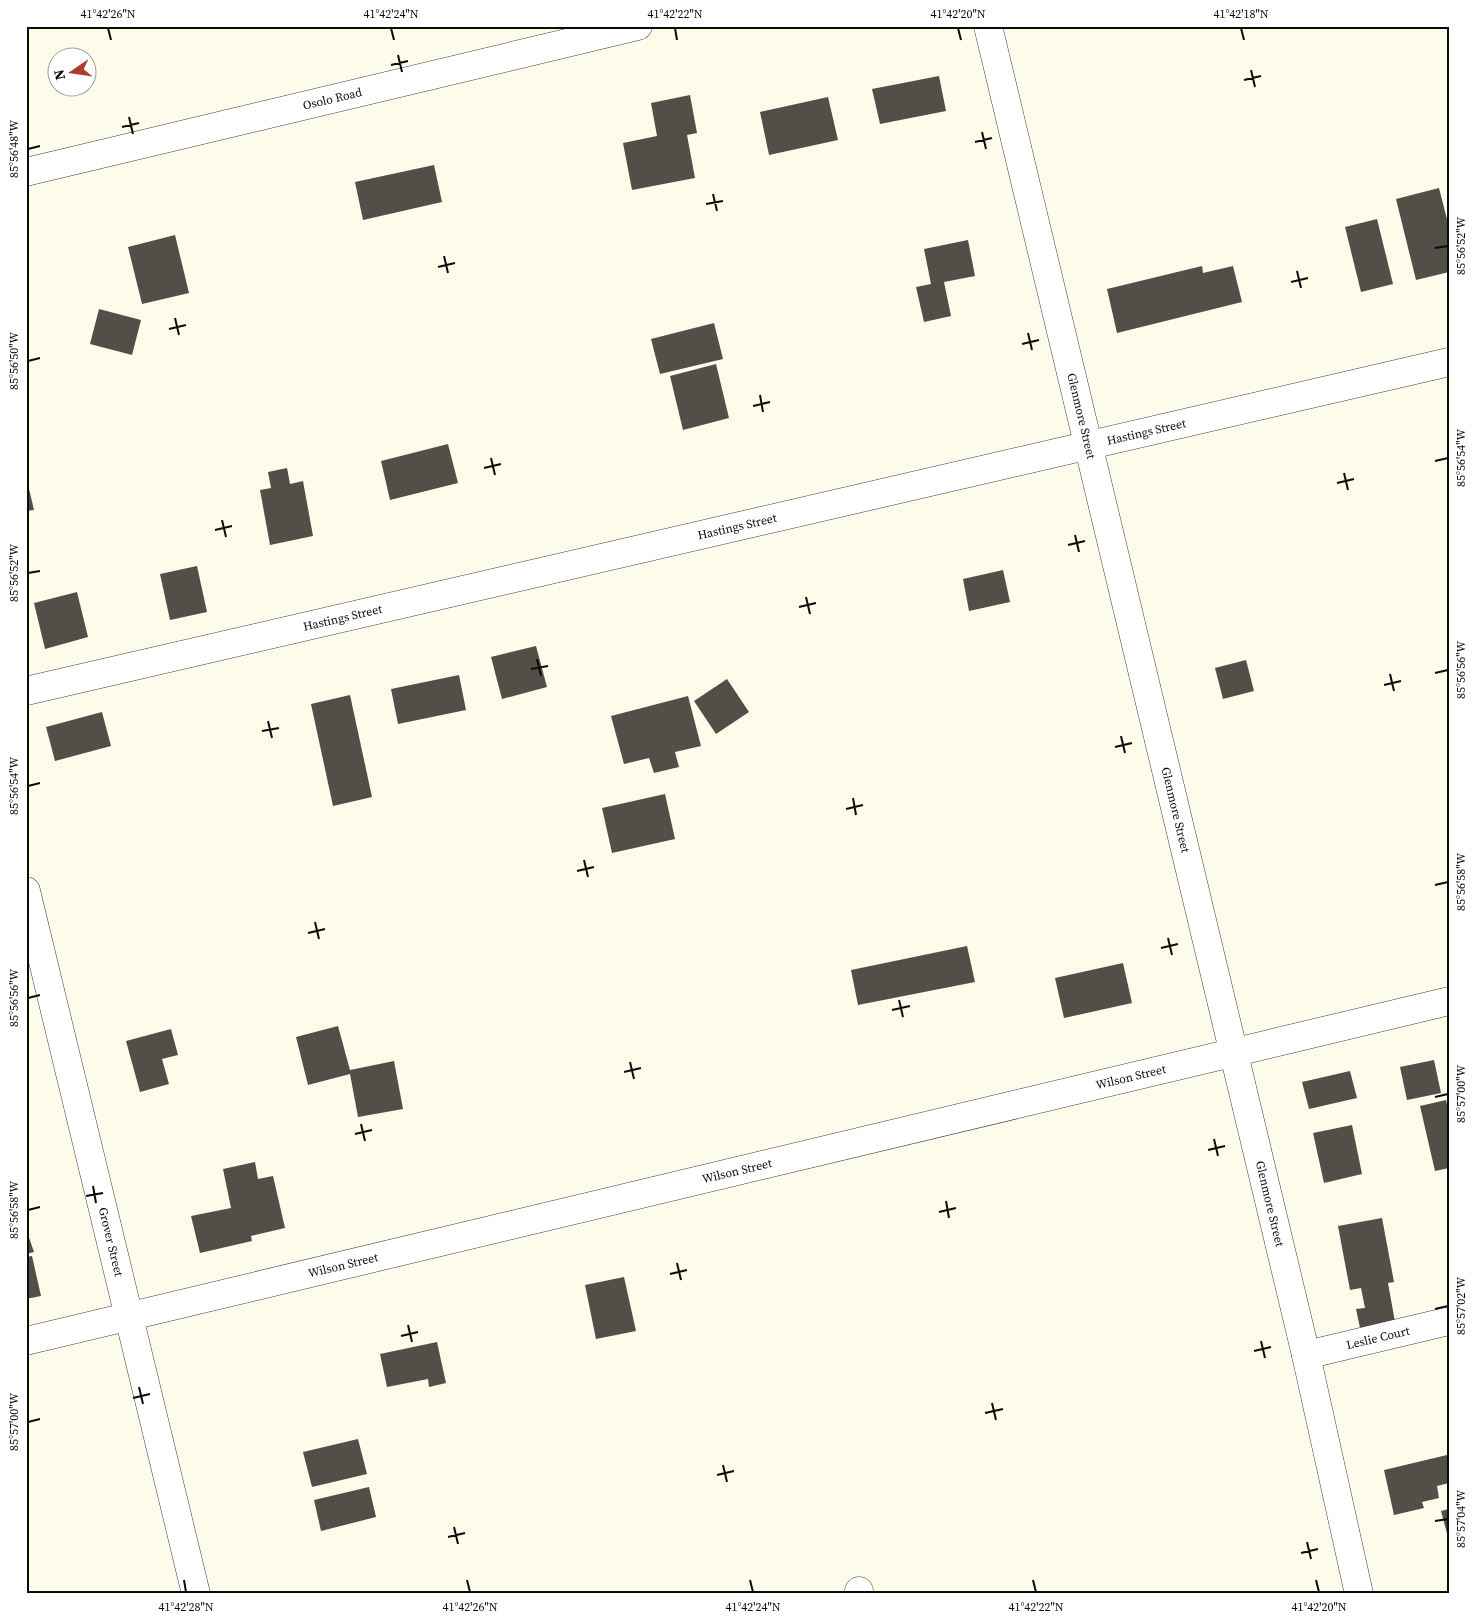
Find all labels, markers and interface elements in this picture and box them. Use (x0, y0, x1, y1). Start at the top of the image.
text: 41°42'26"N (80, 6, 136, 22)
text: 41°42'24"N (363, 6, 419, 22)
text: 41°42'22"N (647, 6, 703, 22)
text: 41°42'20"N (930, 6, 986, 22)
text: 41°42'18"N (1213, 6, 1269, 22)
north arrow (48, 48, 98, 98)
text: N (48, 68, 70, 82)
street label: Osolo Road (301, 84, 364, 114)
text: 85°56'48"W (6, 120, 22, 178)
text: 85°56'52"W (1453, 217, 1469, 275)
text: 85°56'50"W (6, 332, 22, 390)
street label: Glenmore Street (1063, 372, 1099, 461)
street label: Hastings Street (1105, 415, 1188, 449)
text: 85°56'54"W (1453, 429, 1469, 487)
street label: Hastings Street (696, 510, 778, 543)
text: 85°56'52"W (6, 544, 22, 602)
street label: Hastings Street (302, 601, 384, 635)
text: 85°56'56"W (1453, 641, 1469, 699)
text: 85°56'54"W (6, 757, 22, 815)
street label: Glenmore Street (1158, 765, 1194, 854)
text: 85°56'58"W (1453, 853, 1469, 911)
text: 85°56'56"W (6, 969, 22, 1027)
street label: Wilson Street (1094, 1061, 1168, 1093)
text: 85°57'00"W (1453, 1065, 1469, 1123)
street label: Wilson Street (700, 1155, 774, 1187)
street label: Glenmore Street (1252, 1159, 1288, 1248)
text: 85°56'58"W (6, 1181, 22, 1239)
street label: Grover Street (95, 1206, 127, 1278)
street label: Wilson Street (306, 1249, 380, 1281)
text: 85°57'02"W (1453, 1277, 1469, 1335)
street label: Leslie Court (1345, 1323, 1411, 1353)
text: 85°57'00"W (6, 1393, 22, 1451)
text: 85°57'04"W (1453, 1490, 1469, 1548)
text: 41°42'28"N (158, 1599, 214, 1615)
text: 41°42'26"N (442, 1599, 498, 1615)
text: 41°42'24"N (725, 1599, 781, 1615)
text: 41°42'22"N (1008, 1599, 1064, 1615)
text: 41°42'20"N (1291, 1599, 1347, 1615)

